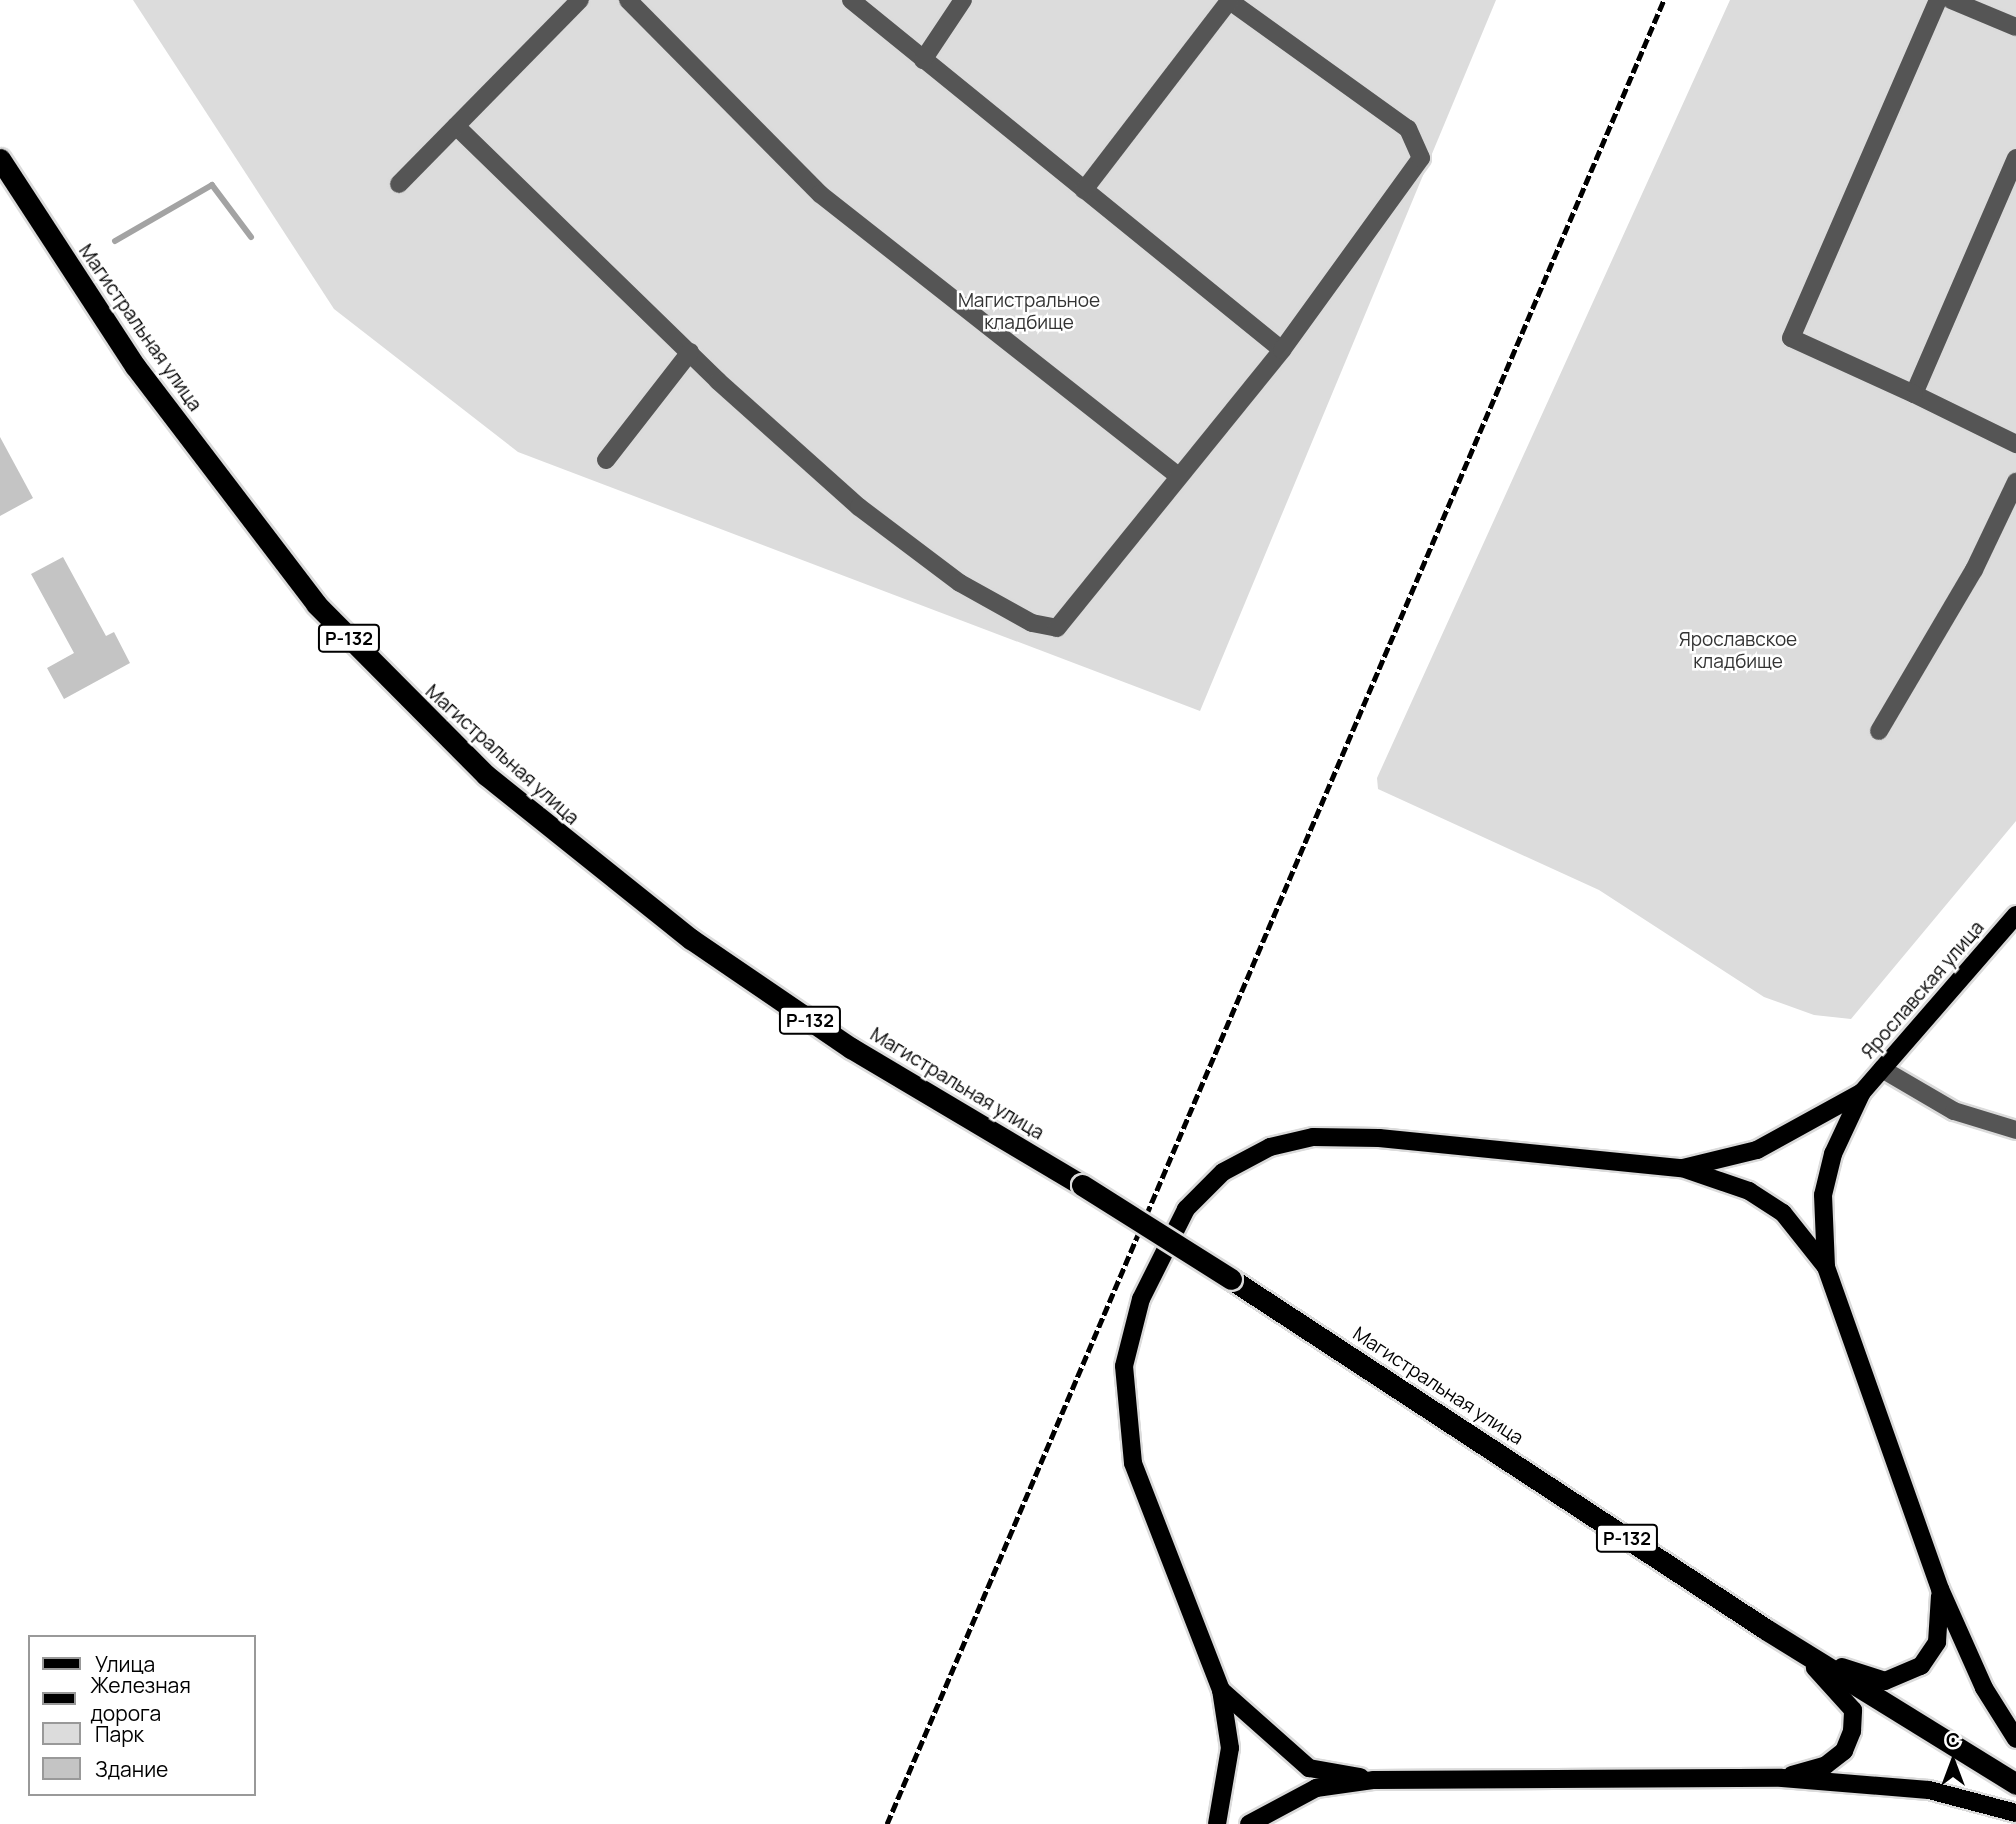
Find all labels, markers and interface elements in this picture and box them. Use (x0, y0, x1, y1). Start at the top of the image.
street label: Магистральная улица (74, 240, 206, 416)
park label: Магистральное кладбище (958, 290, 1100, 334)
road number: Р-132 (318, 624, 380, 652)
park label: Ярославское кладбище (1679, 629, 1797, 673)
street label: Магистральная улица (421, 680, 583, 830)
street label: Ярославская улица (1857, 917, 1989, 1063)
road number: Р-132 (778, 1006, 842, 1035)
street label: Магистральная улица (866, 1023, 1048, 1145)
street label: Магистральная улица (1349, 1322, 1527, 1450)
road number: Р-132 (1596, 1524, 1658, 1553)
legend (28, 1635, 256, 1796)
text: Улица (95, 1650, 155, 1678)
text: Железная дорога (90, 1671, 191, 1727)
text: Парк (95, 1720, 144, 1748)
north arrow (1918, 1726, 1988, 1796)
text: С (1946, 1727, 1960, 1753)
text: Здание (95, 1755, 168, 1783)

